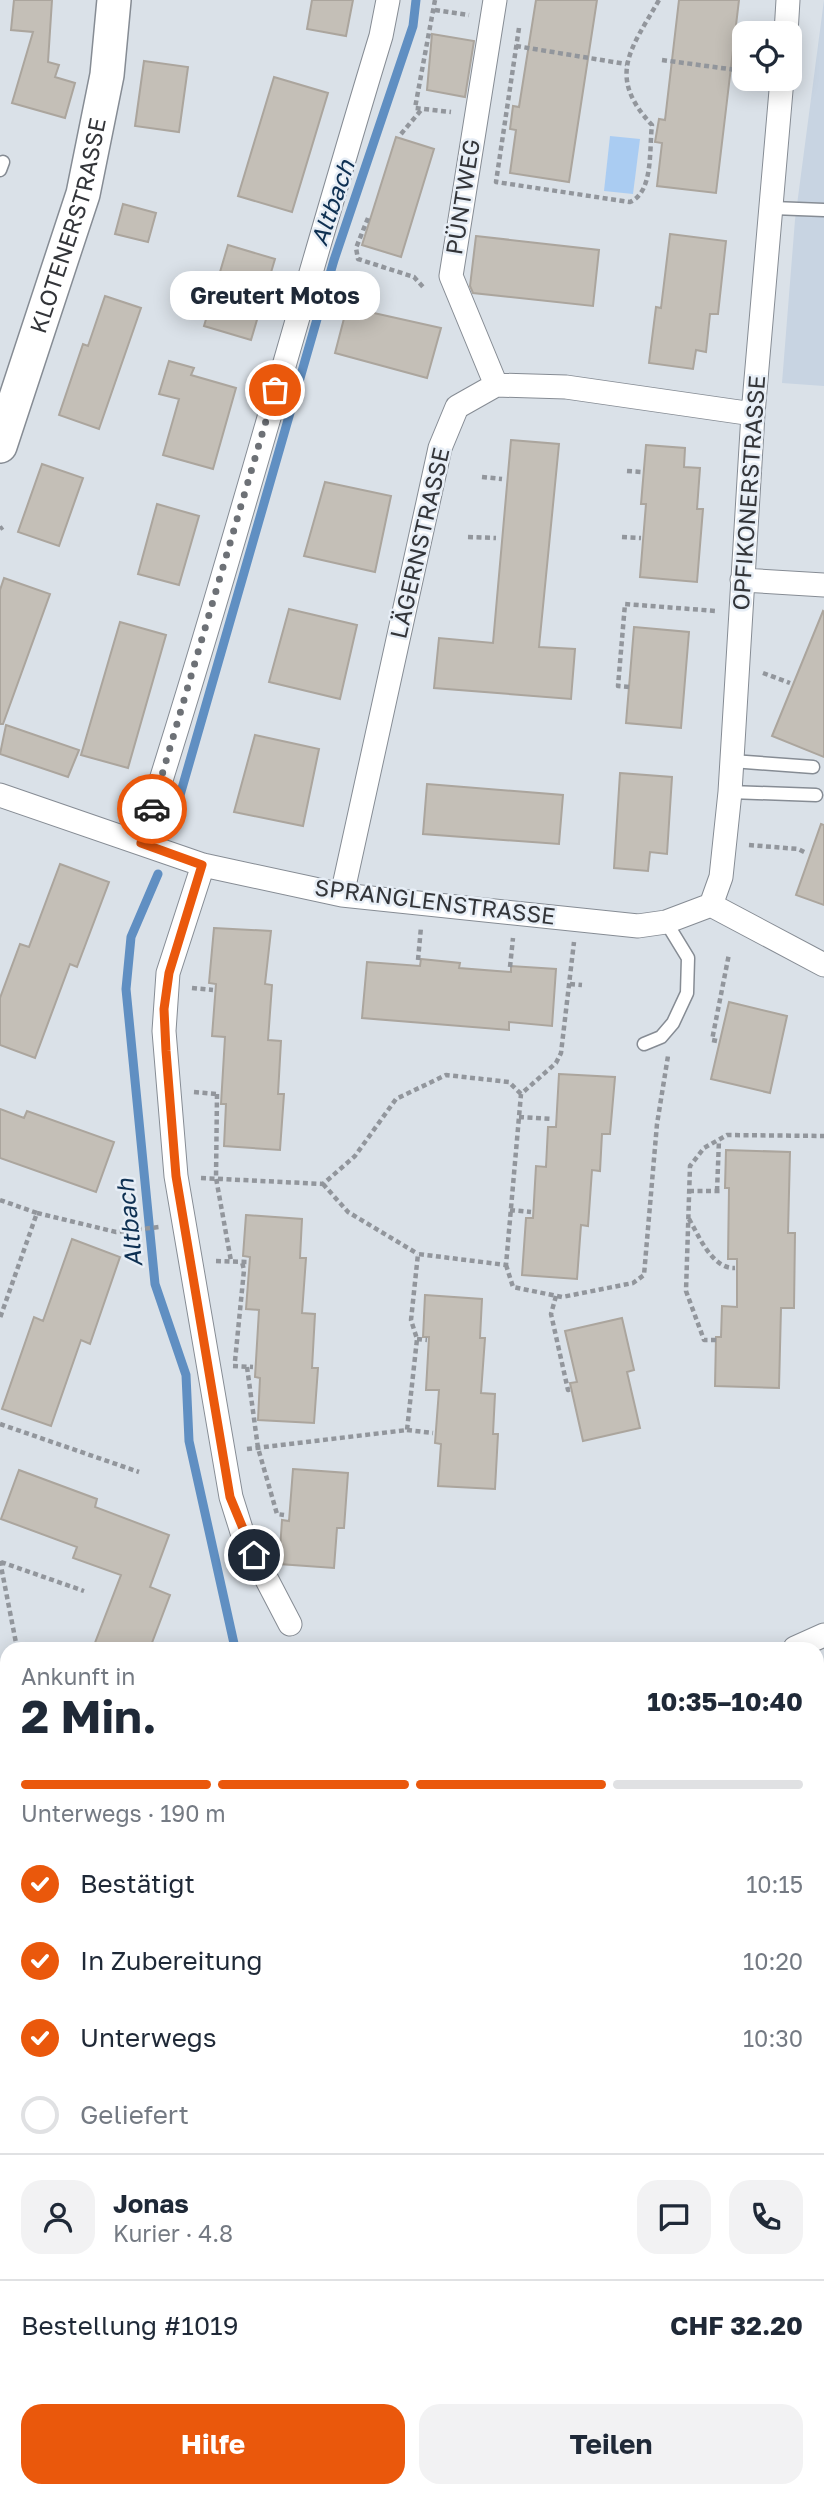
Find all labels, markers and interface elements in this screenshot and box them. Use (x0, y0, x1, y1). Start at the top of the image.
map controls (732, 21, 802, 91)
button: locate (732, 21, 802, 91)
street label: KLOTENERSTRASSE (23, 115, 111, 337)
street label: PÜNTWEG (439, 137, 485, 257)
water label: Altbach (303, 155, 360, 249)
callout: Greutert Motos (170, 271, 380, 320)
text: Greutert Motos (190, 281, 360, 309)
pin (245, 360, 305, 420)
icon: bag (256, 371, 294, 409)
street label: OPFIKONERSTRASSE (726, 374, 770, 611)
street label: LÄGERNSTRASSE (383, 445, 455, 641)
courier (117, 774, 187, 844)
icon: car (133, 790, 171, 828)
street label: SPRANGLENSTRASSE (313, 872, 557, 930)
water label: Altbach (109, 1176, 148, 1269)
pin (224, 1525, 284, 1585)
icon: home (235, 1536, 273, 1574)
text: Ankunft in (21, 1662, 136, 1690)
text: 10:35–10:40 (647, 1686, 803, 1717)
text: 2 Min. (21, 1688, 157, 1743)
text: Unterwegs · 190 m (21, 1799, 226, 1827)
icon: check (21, 1865, 59, 1903)
text: Bestätigt (80, 1868, 195, 1899)
text: 10:15 (746, 1870, 803, 1898)
icon: check (21, 1942, 59, 1980)
text: In Zubereitung (80, 1945, 263, 1976)
text: 10:20 (743, 1947, 803, 1975)
icon: check (21, 2019, 59, 2057)
text: Unterwegs (80, 2022, 217, 2053)
text: 10:30 (743, 2024, 803, 2052)
text: Geliefert (80, 2099, 189, 2130)
button: person (21, 2180, 95, 2254)
button: chat (637, 2180, 711, 2254)
button: phone (729, 2180, 803, 2254)
text: Jonas (113, 2188, 189, 2219)
text: Kurier · 4.8 (113, 2219, 233, 2247)
text: Bestellung #1019 (21, 2310, 238, 2341)
text: CHF 32.20 (670, 2310, 803, 2341)
button: Hilfe (21, 2404, 405, 2484)
button: Teilen (419, 2404, 803, 2484)

